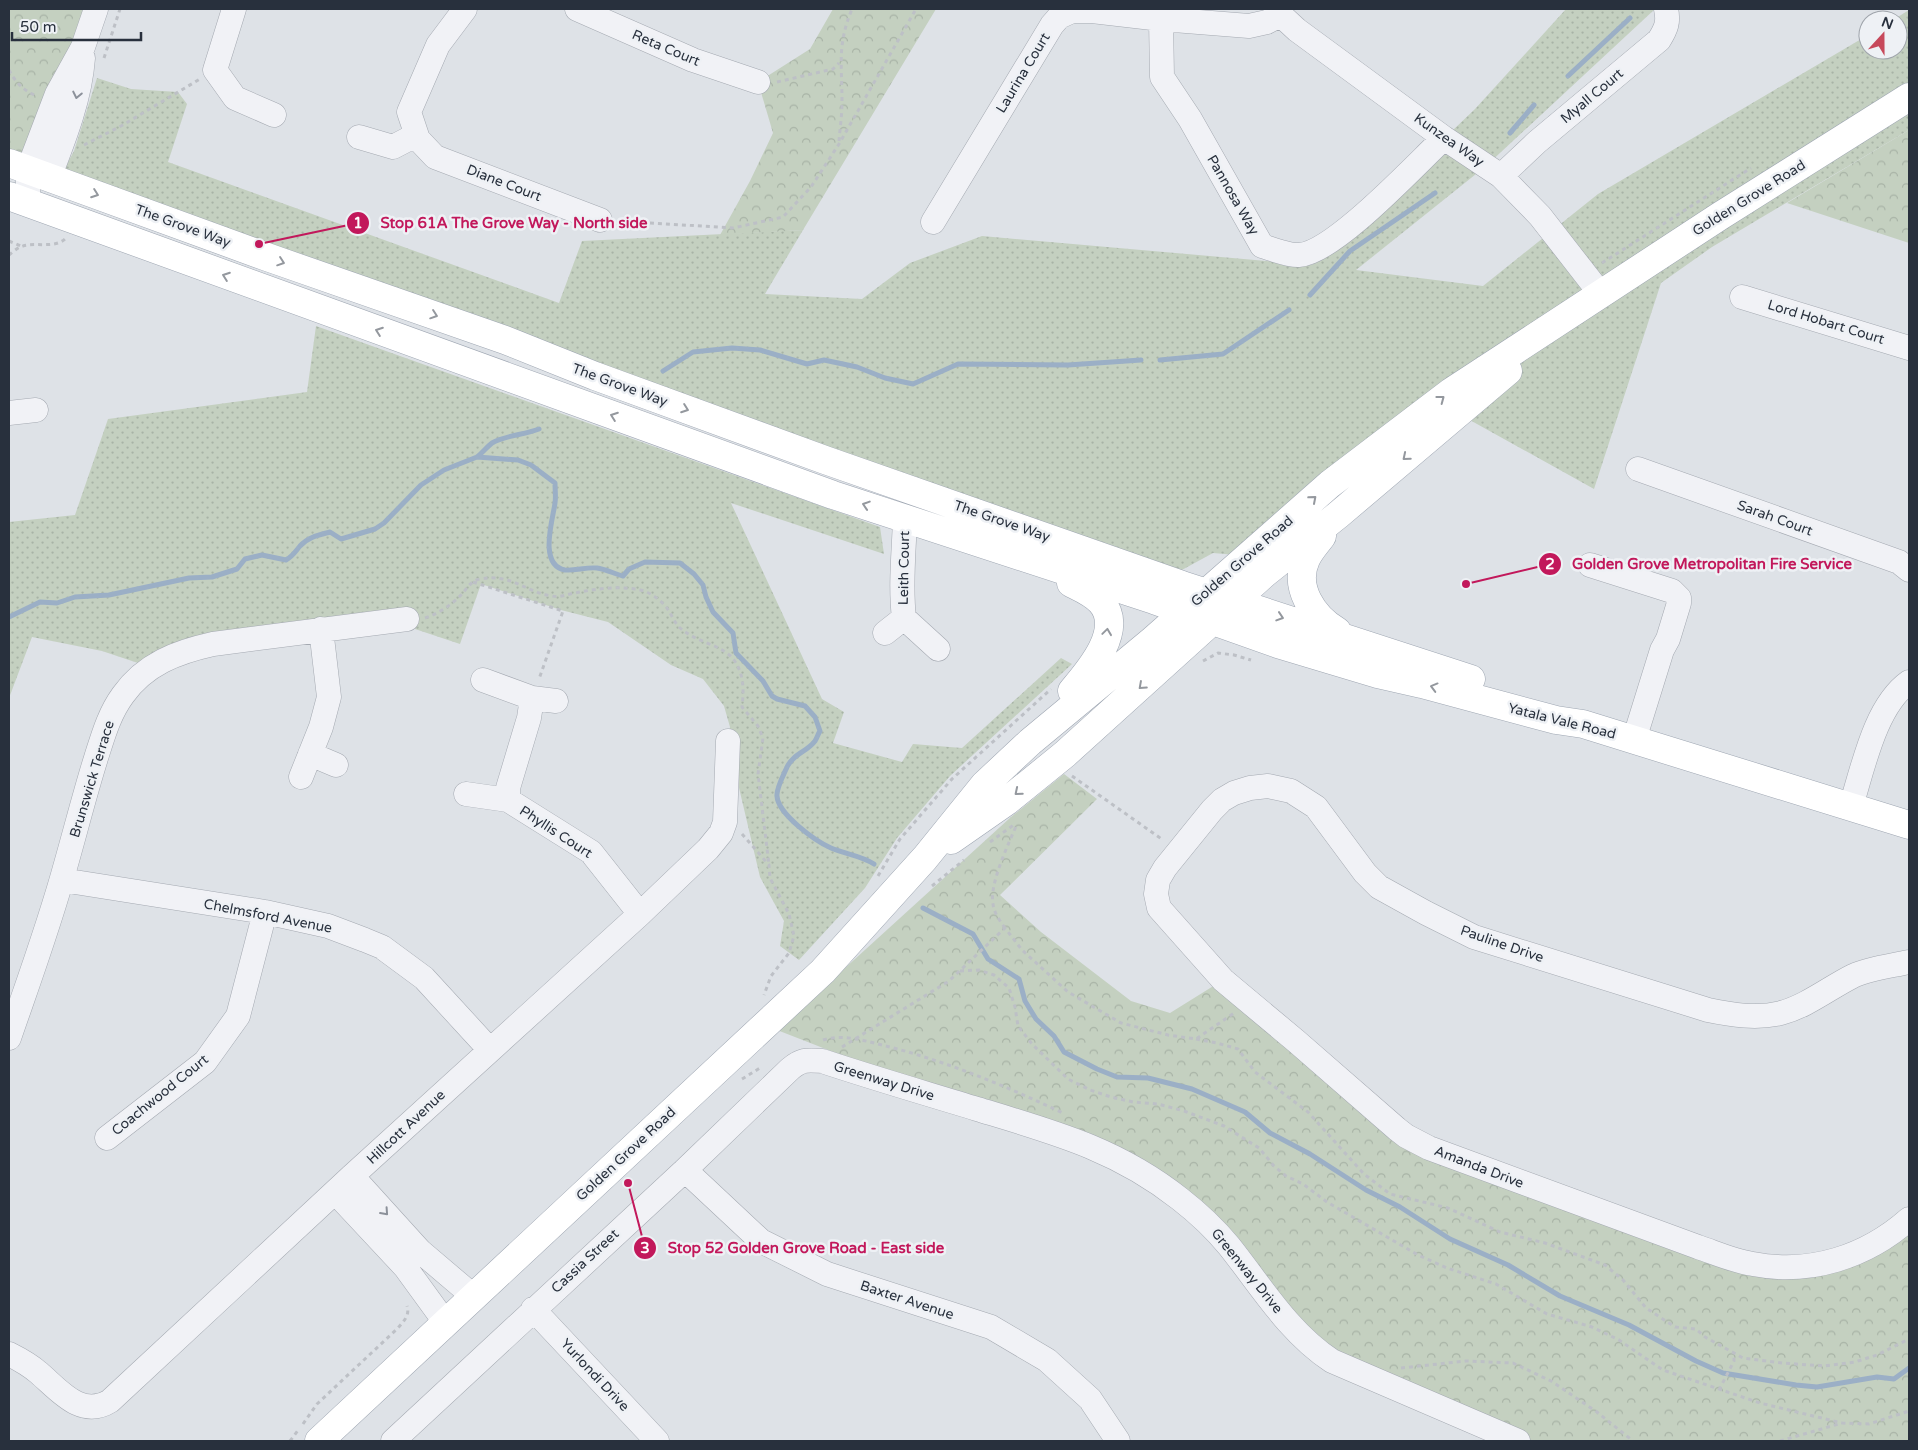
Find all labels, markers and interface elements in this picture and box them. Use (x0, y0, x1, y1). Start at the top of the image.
scale bar (12, 10, 141, 42)
north arrow (1858, 10, 1908, 60)
text: N (1879, 13, 1896, 33)
text: 50 m (20, 18, 57, 36)
street label: Reta Court (630, 26, 703, 70)
street label: Laurina Court (992, 29, 1054, 116)
street label: Myall Court (1557, 64, 1627, 127)
one-way arrow (72, 90, 83, 99)
street label: Kunzea Way (1411, 110, 1488, 171)
street label: Pannosa Way (1203, 152, 1263, 238)
street label: Golden Grove Road (1689, 156, 1809, 240)
street label: Diane Court (464, 161, 545, 205)
one-way arrow (90, 188, 99, 198)
street label: The Grove Way (133, 201, 234, 251)
callout: Stop 61A The Grove Way - North side (346, 208, 658, 238)
text: 1 (353, 214, 363, 232)
text: Stop 61A The Grove Way - North side (381, 214, 648, 233)
one-way arrow (276, 256, 285, 266)
one-way arrow (222, 272, 231, 282)
street label: Lord Hobart Court (1765, 296, 1887, 348)
one-way arrow (429, 309, 438, 319)
one-way arrow (375, 327, 384, 337)
street label: The Grove Way (570, 360, 671, 410)
one-way arrow (1435, 396, 1445, 405)
one-way arrow (680, 403, 689, 413)
one-way arrow (610, 412, 619, 422)
one-way arrow (1403, 451, 1412, 459)
one-way arrow (1307, 496, 1316, 505)
street label: Sarah Court (1735, 496, 1816, 540)
street label: The Grove Way (952, 497, 1053, 546)
one-way arrow (862, 501, 871, 511)
street label: Golden Grove Road (1187, 512, 1297, 610)
street label: Leith Court (895, 530, 913, 605)
callout: Golden Grove Metropolitan Fire Service (1537, 549, 1862, 579)
text: 2 (1545, 555, 1555, 573)
text: Golden Grove Metropolitan Fire Service (1572, 555, 1852, 574)
one-way arrow (1275, 611, 1284, 621)
one-way arrow (1101, 627, 1112, 635)
one-way arrow (1138, 680, 1147, 689)
one-way arrow (1430, 682, 1439, 693)
street label: Yatala Vale Road (1506, 699, 1618, 743)
street label: Brunswick Terrace (66, 718, 118, 840)
one-way arrow (1015, 786, 1024, 795)
street label: Phyllis Court (516, 802, 596, 862)
street label: Chelmsford Avenue (202, 895, 334, 937)
street label: Pauline Drive (1458, 922, 1546, 966)
street label: Coachwood Court (108, 1050, 212, 1139)
street label: Greenway Drive (832, 1058, 936, 1104)
street label: Hillcott Avenue (363, 1086, 449, 1168)
street label: Golden Grove Road (573, 1104, 679, 1204)
street label: Amanda Drive (1432, 1142, 1526, 1192)
one-way arrow (379, 1207, 388, 1216)
street label: Cassia Street (548, 1225, 623, 1297)
street label: Greenway Drive (1208, 1225, 1286, 1317)
callout: Stop 52 Golden Grove Road - East side (633, 1233, 954, 1263)
text: 3 (640, 1239, 650, 1257)
text: Stop 52 Golden Grove Road - East side (668, 1239, 945, 1258)
street label: Baxter Avenue (858, 1277, 956, 1323)
street label: Yurlondi Drive (557, 1335, 633, 1415)

